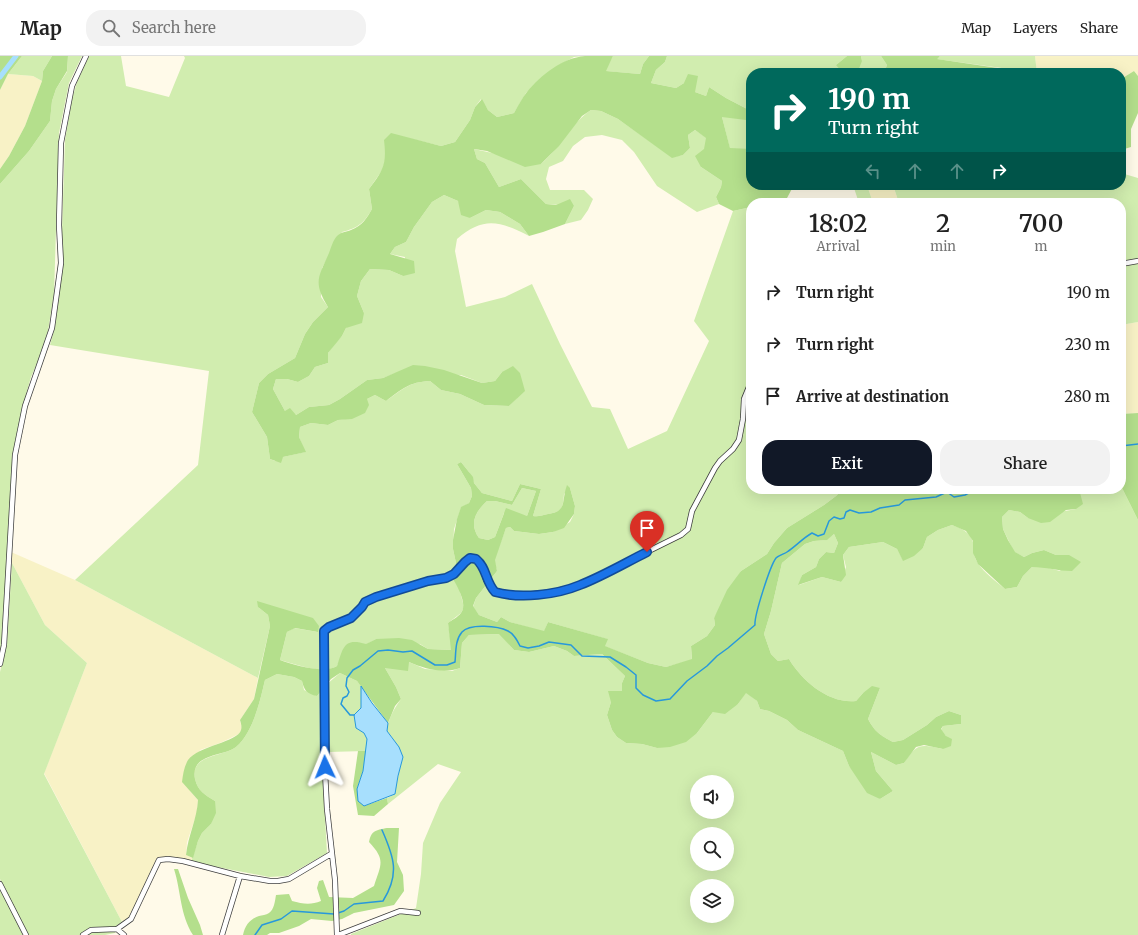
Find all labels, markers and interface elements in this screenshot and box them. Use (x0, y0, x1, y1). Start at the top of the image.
search box (86, 10, 366, 46)
text: Map (20, 16, 62, 40)
icon: search (100, 17, 122, 39)
text: Search here (132, 18, 216, 37)
text: Map (961, 19, 991, 37)
text: Layers (1013, 19, 1058, 37)
text: Share (1080, 19, 1118, 37)
text: 190 m (828, 81, 910, 117)
icon: right (762, 84, 814, 136)
text: Turn right (828, 116, 919, 139)
icon: left (862, 160, 884, 182)
icon: ahead (904, 160, 926, 182)
icon: ahead (946, 160, 968, 182)
icon: right (988, 160, 1010, 182)
text: 18:02 (809, 208, 868, 239)
text: 2 (936, 208, 950, 239)
text: 700 (1019, 208, 1063, 239)
text: Arrival (816, 238, 860, 255)
text: min (930, 238, 956, 255)
text: m (1035, 238, 1047, 255)
icon: right (762, 281, 784, 303)
text: Turn right (796, 283, 874, 302)
text: 190 m (1067, 283, 1110, 302)
icon: right (762, 333, 784, 355)
text: Turn right (796, 335, 874, 354)
text: 230 m (1065, 335, 1110, 354)
icon: arrive (762, 385, 784, 407)
text: Arrive at destination (796, 387, 949, 406)
text: 280 m (1064, 387, 1110, 406)
button: Exit (762, 440, 932, 486)
button: Share (940, 440, 1110, 486)
pin (630, 511, 664, 552)
icon: arrive (636, 517, 658, 539)
position arrow (304, 746, 346, 788)
map controls (690, 775, 734, 923)
button: sound (690, 775, 734, 819)
button: search (690, 827, 734, 871)
button: layers (690, 879, 734, 923)

